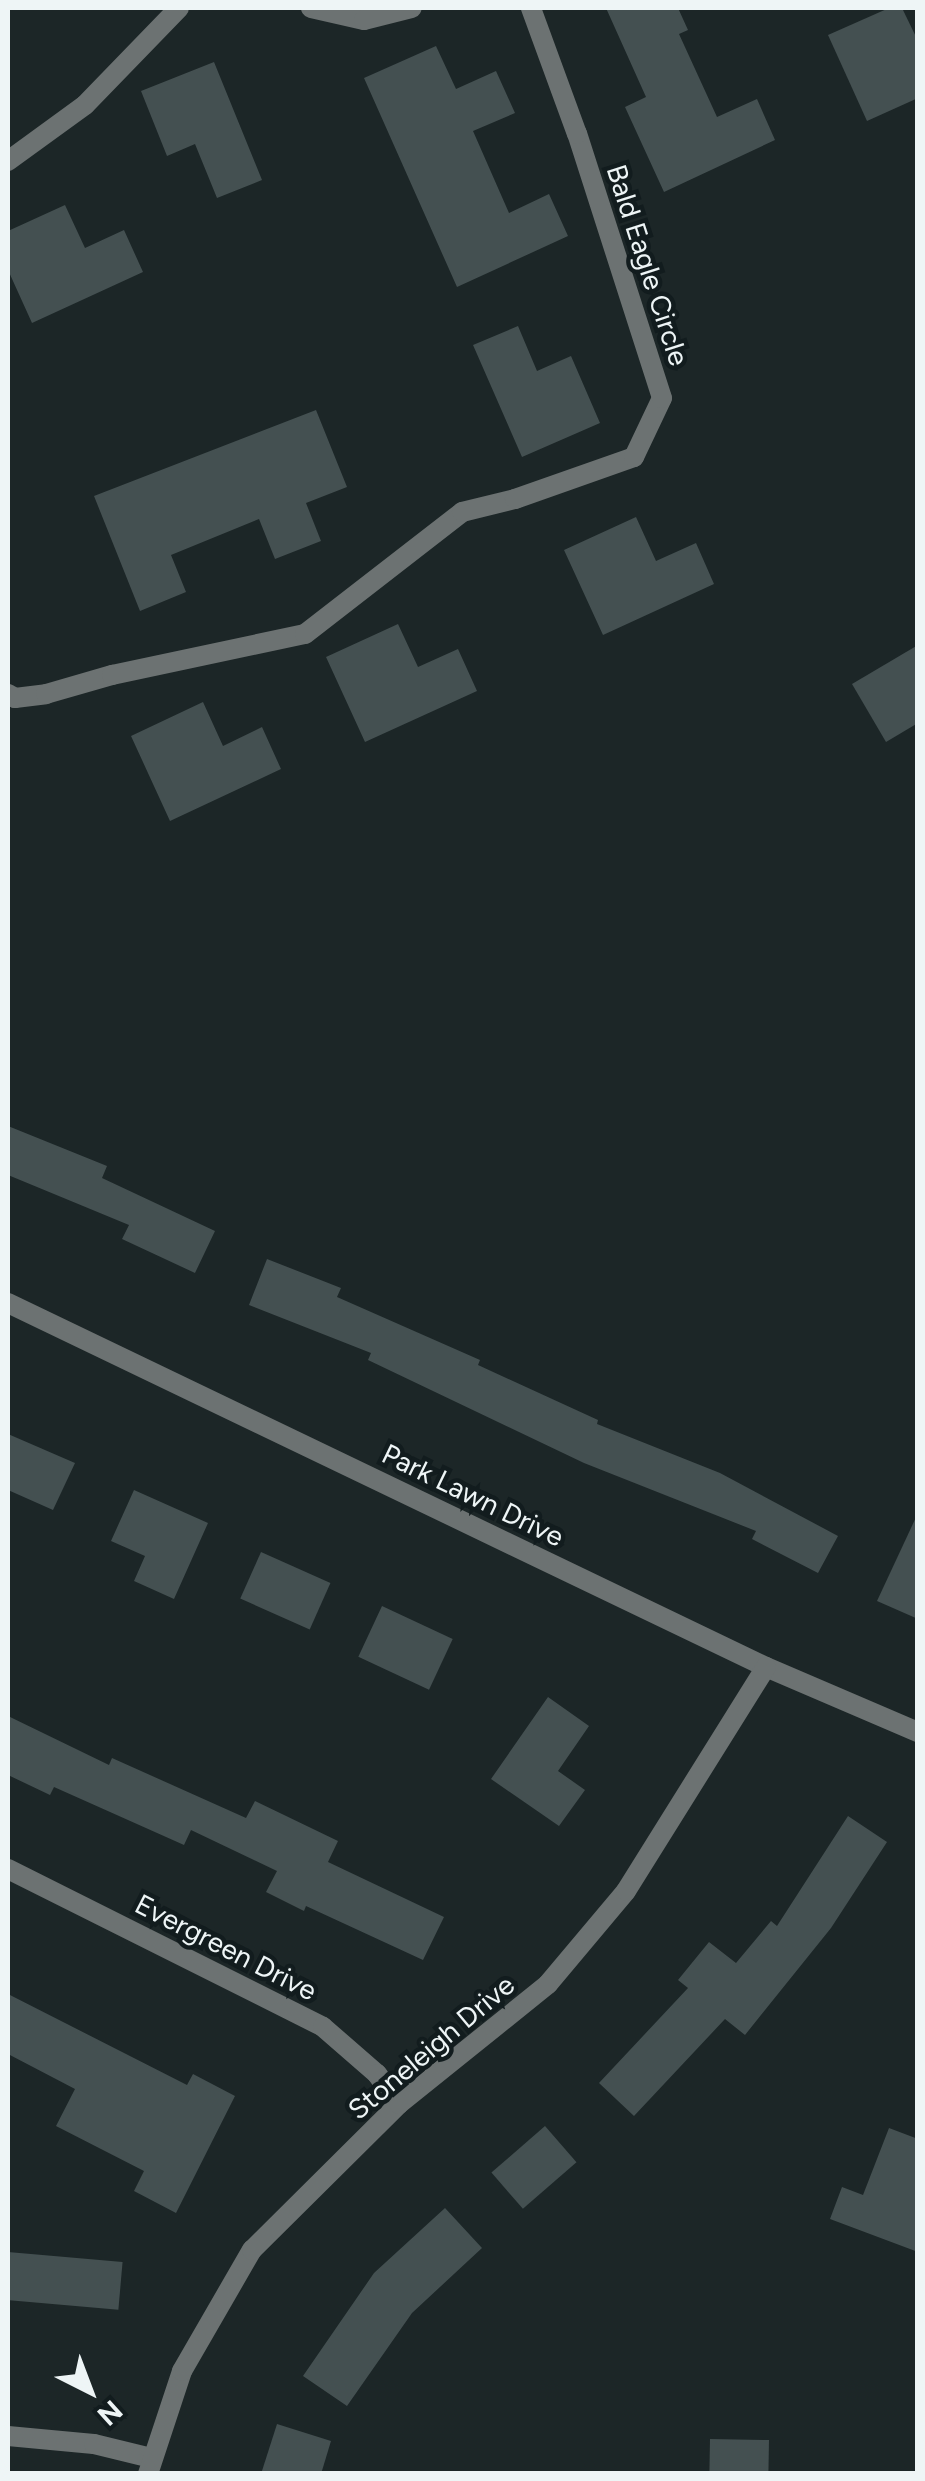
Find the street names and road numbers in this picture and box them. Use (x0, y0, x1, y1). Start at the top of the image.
street label: Bald Eagle Circle (600, 160, 696, 370)
street label: Park Lawn Drive (377, 1436, 569, 1554)
street label: Evergreen Drive (130, 1887, 322, 2007)
street label: Stoneleigh Drive (341, 1968, 521, 2126)

